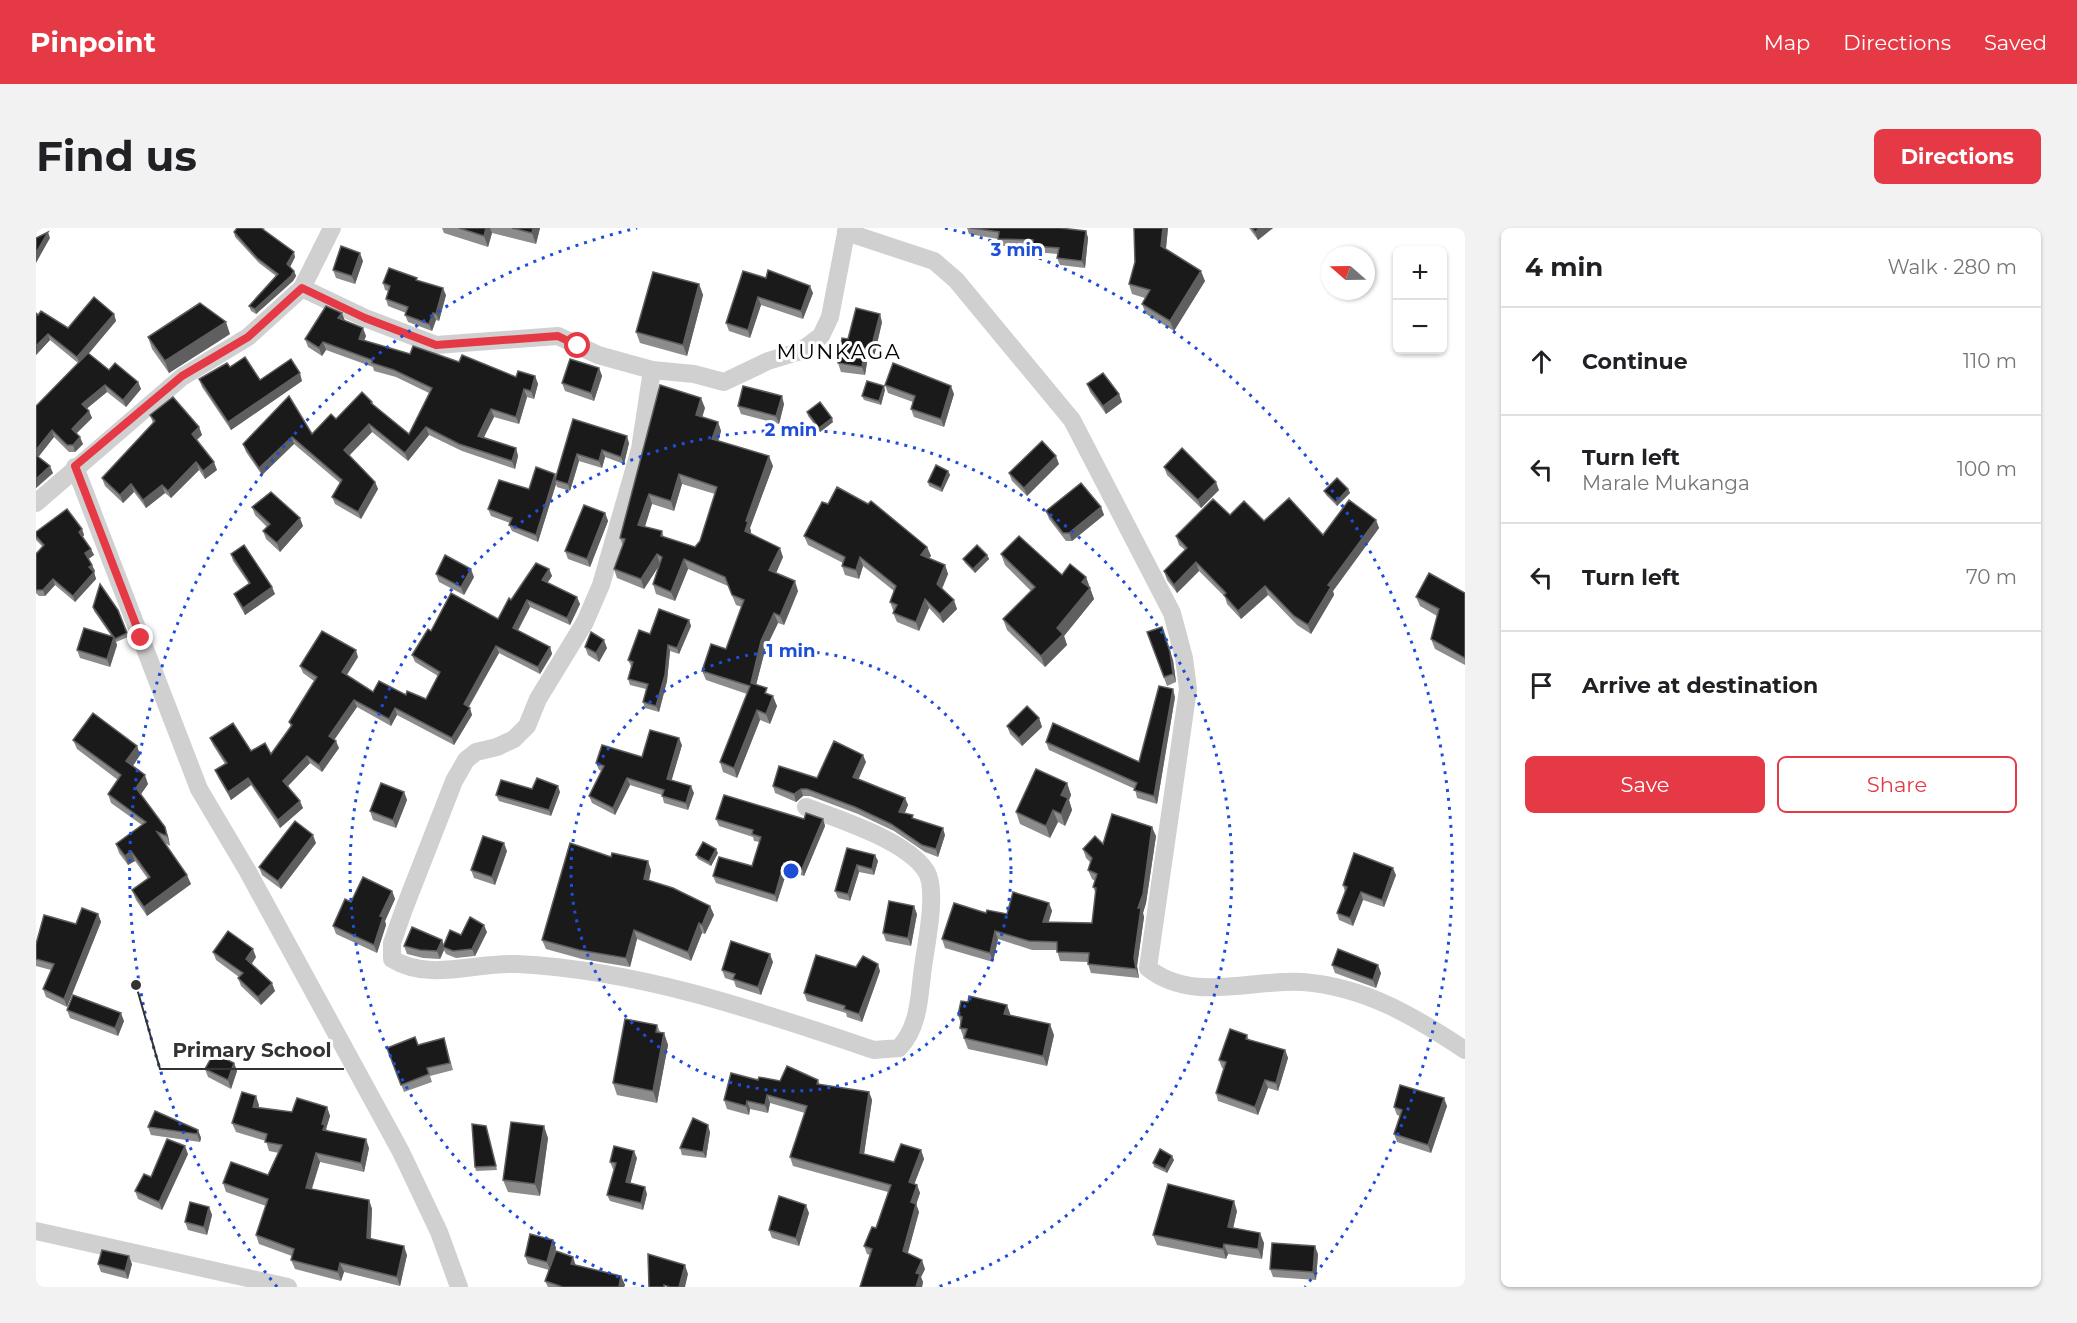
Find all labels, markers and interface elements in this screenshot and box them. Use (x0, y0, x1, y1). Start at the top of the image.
text: Pinpoint (30, 25, 156, 59)
text: Map (1764, 30, 1810, 55)
text: Directions (1843, 30, 1951, 55)
text: Saved (1984, 30, 2047, 55)
button: Directions (1874, 129, 2041, 184)
text: Find us (36, 130, 197, 182)
text: 3 min (990, 239, 1043, 261)
north arrow (1321, 246, 1375, 300)
map controls (1393, 246, 1447, 354)
button: + (1393, 246, 1447, 300)
text: 4 min (1525, 251, 1603, 283)
text: Walk · 280 m (1887, 255, 2017, 279)
button: − (1393, 300, 1447, 354)
route start (564, 332, 590, 358)
district label: MUNKAGA (777, 339, 901, 364)
icon: ahead (1525, 345, 1558, 378)
text: Continue (1582, 348, 1688, 375)
text: 110 m (1963, 349, 2017, 373)
text: 2 min (765, 419, 817, 441)
text: Turn left (1582, 444, 1680, 471)
icon: left (1525, 453, 1558, 486)
text: 100 m (1957, 457, 2017, 481)
text: Marale Mukanga (1582, 471, 1750, 495)
icon: left (1525, 561, 1558, 594)
text: Turn left (1582, 564, 1680, 591)
text: 70 m (1966, 565, 2017, 589)
route end (127, 624, 153, 650)
text: 1 min (767, 640, 815, 662)
icon: arrive (1525, 669, 1558, 702)
text: Arrive at destination (1582, 672, 1818, 699)
button: Save (1525, 756, 1765, 813)
button: Share (1777, 756, 2017, 813)
centre of rings (781, 861, 801, 881)
callout: Primary School (160, 1031, 344, 1069)
text: Primary School (172, 1038, 332, 1062)

